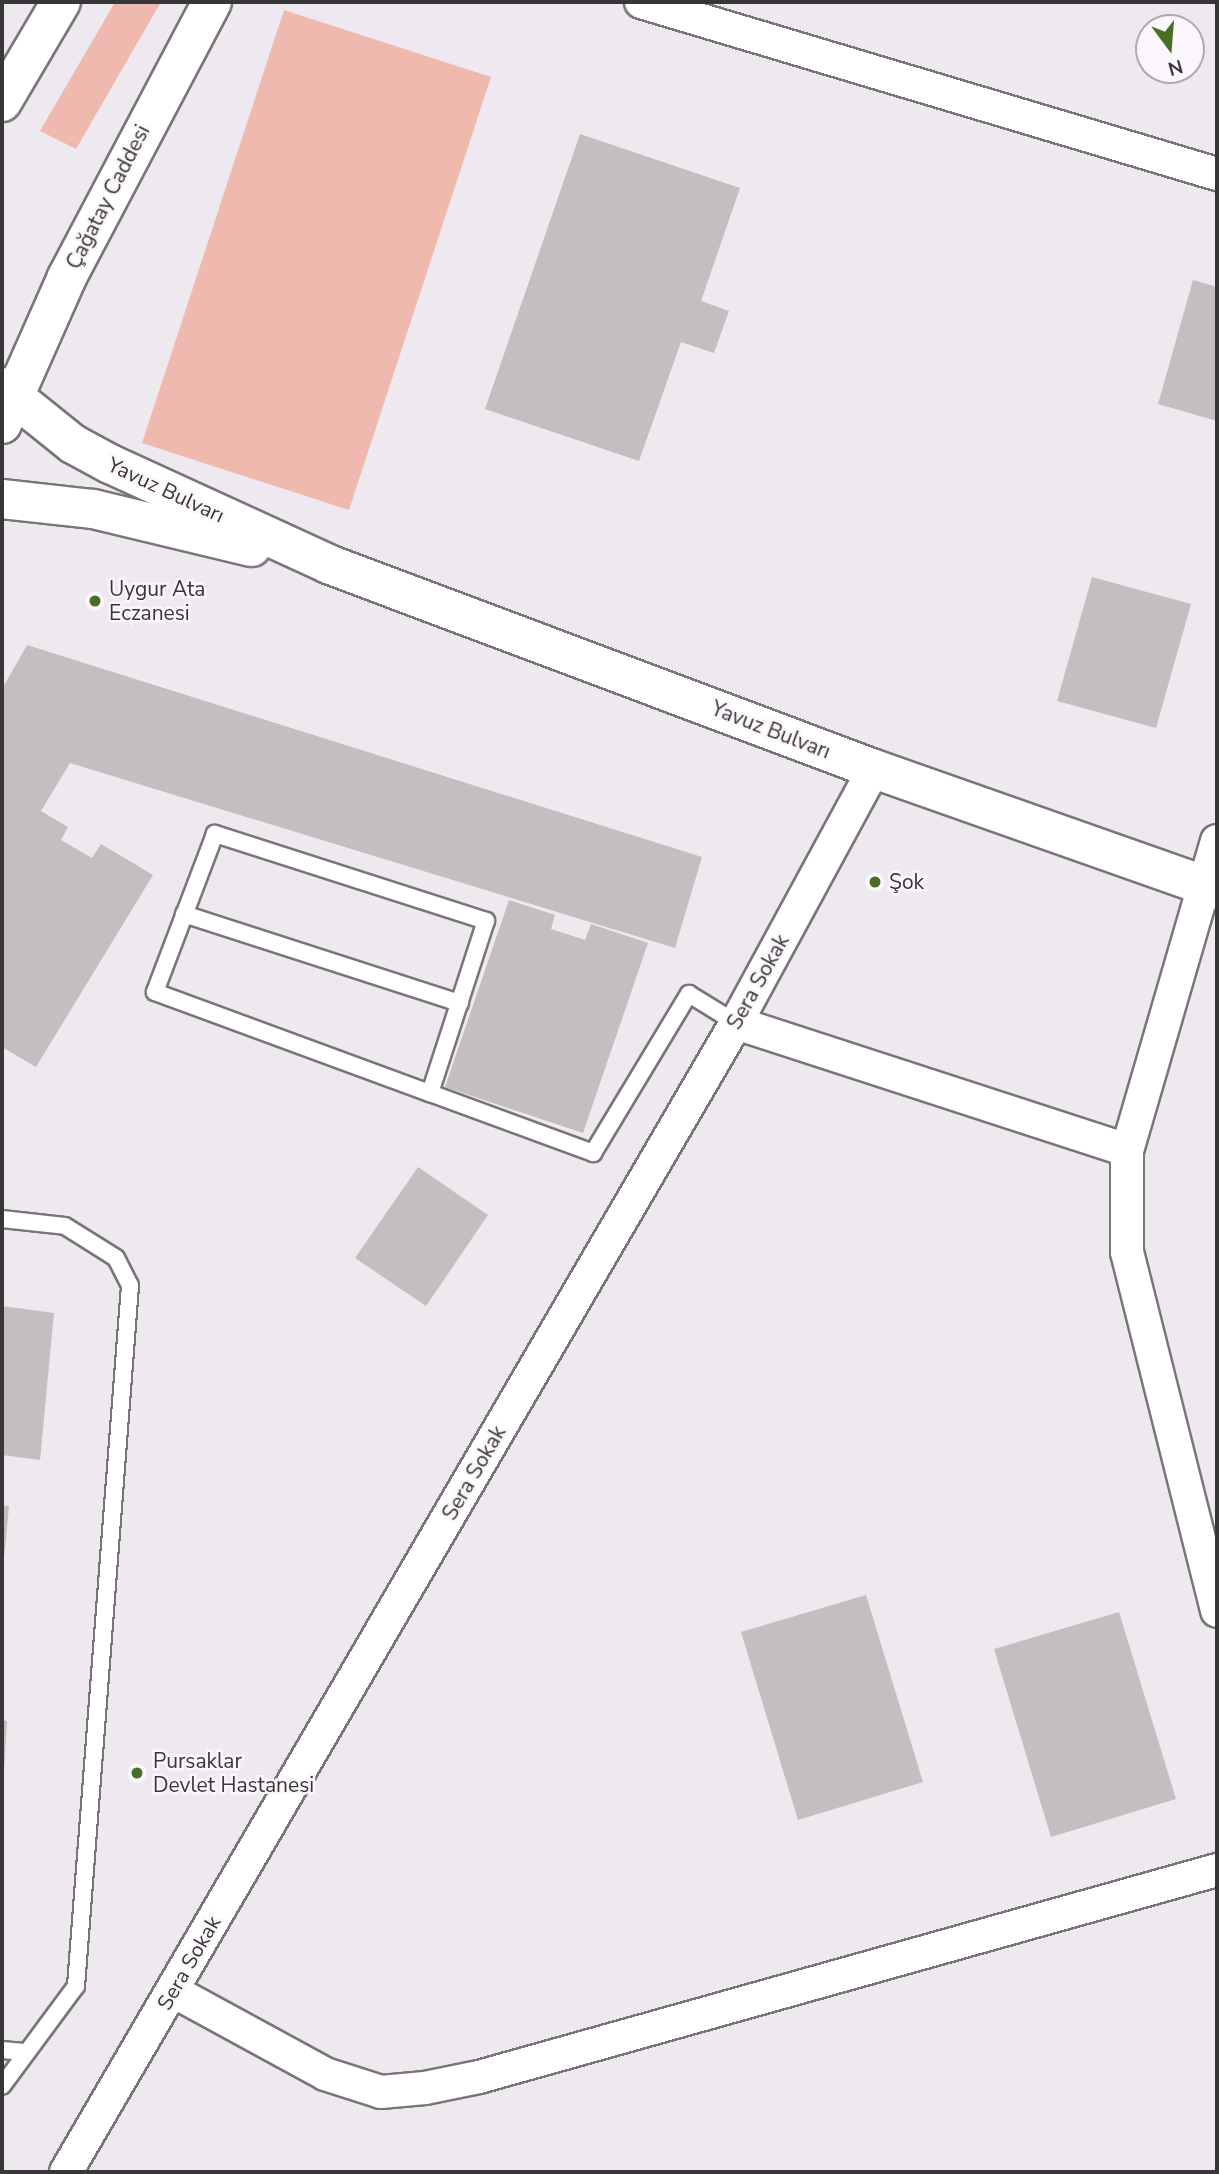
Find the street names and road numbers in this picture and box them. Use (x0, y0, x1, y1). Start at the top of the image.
street label: Çağatay Caddesi (61, 121, 155, 273)
street label: Yavuz Bulvarı (104, 452, 228, 528)
street label: Yavuz Bulvarı (708, 696, 834, 764)
street label: Sera Sokak (722, 930, 794, 1034)
street label: Sera Sokak (437, 1421, 511, 1525)
street label: Sera Sokak (152, 1911, 226, 2015)

